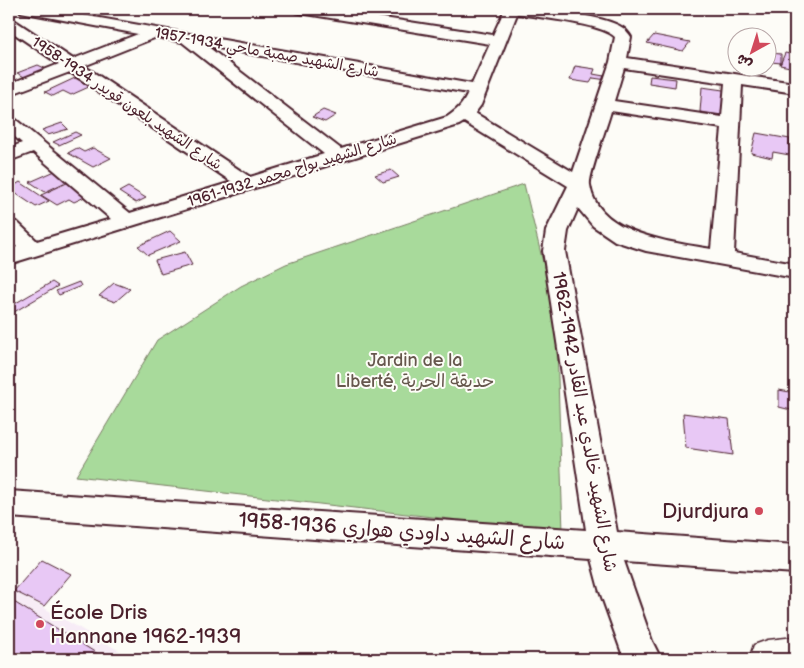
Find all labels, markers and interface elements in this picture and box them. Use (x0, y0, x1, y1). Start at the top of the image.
street label: شارع الشهيد صمبة ماحي 1934-1957 (153, 23, 380, 85)
north arrow (726, 28, 776, 78)
street label: شارع الشهيد بلعون قويدر 1934-1958 (28, 33, 225, 174)
text: ش (733, 50, 755, 73)
street label: شارع الشهيد بواح محمد 1932-1961 (185, 130, 399, 211)
street label: شارع الشهيد خالدي عبد القادر 1942-1962 (546, 270, 621, 574)
park label: Jardin de la Liberté, حديقة الحرية (336, 350, 494, 392)
place label: Djurdjura (662, 499, 749, 524)
marker: Djurdjura (753, 505, 765, 517)
street label: شارع الشهيد داودي هواري 1936-1958 (238, 508, 566, 557)
place label: École Dris Hannane 1962-1939 (50, 600, 241, 649)
marker: École Dris Hannane 1962-1939 (34, 618, 46, 630)

